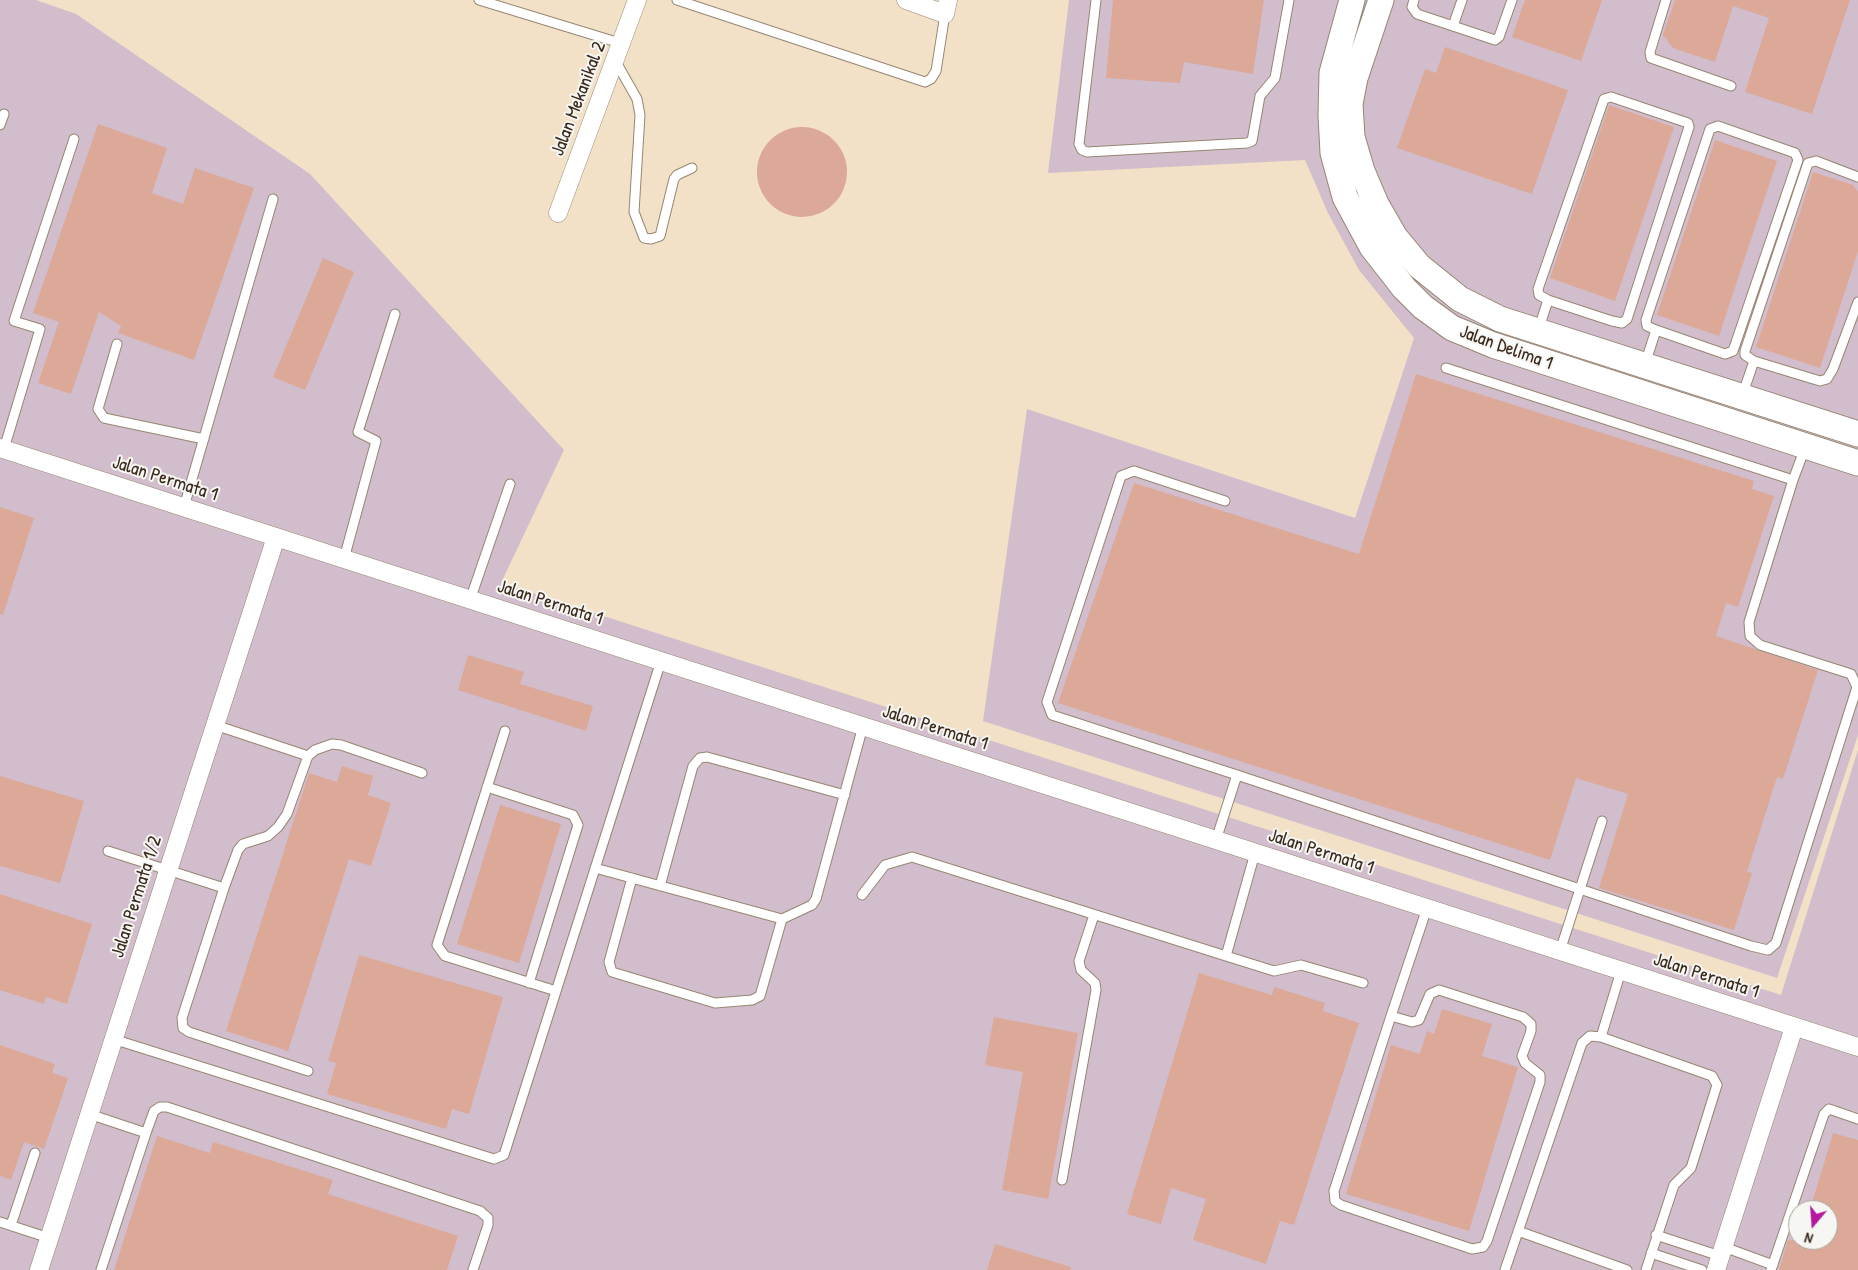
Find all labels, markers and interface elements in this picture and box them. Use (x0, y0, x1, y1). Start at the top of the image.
street label: Jalan Mekanikal 2 (547, 39, 611, 159)
street label: Jalan Delima 1 (1456, 321, 1556, 375)
street label: Jalan Permata 1 (109, 451, 221, 507)
street label: Jalan Permata 1 (494, 575, 606, 631)
street label: Jalan Permata 1 (879, 700, 991, 756)
street label: Jalan Permata 1 (1265, 824, 1377, 880)
street label: Jalan Permata 1/2 (107, 833, 167, 961)
street label: Jalan Permata 1 (1650, 948, 1762, 1004)
north arrow (1788, 1200, 1838, 1250)
text: N (1802, 1229, 1815, 1249)

